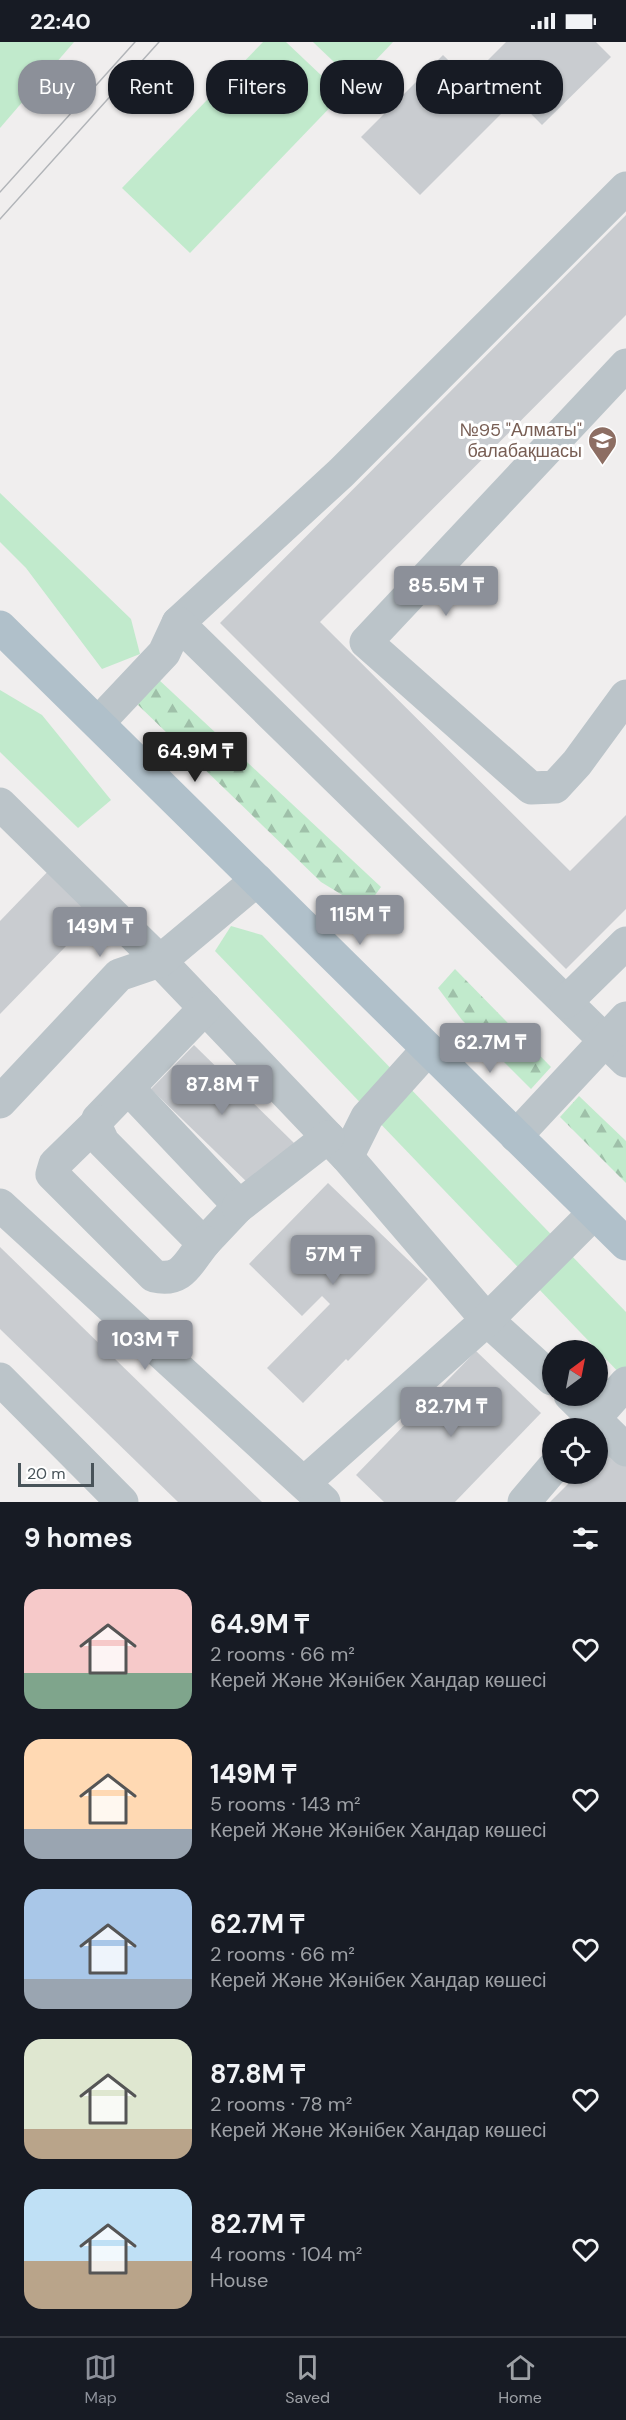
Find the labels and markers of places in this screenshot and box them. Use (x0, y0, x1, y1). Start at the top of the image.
place label: №95 "Алматы" балабақшасы (459, 418, 582, 463)
school or university icon: №95 "Алматы" балабақшасы (587, 424, 619, 466)
pin: 85.5M ₸ (391, 566, 501, 617)
pin: 64.9M ₸ (140, 732, 250, 783)
pin: 115M ₸ (311, 895, 409, 946)
pin: 149M ₸ (51, 907, 149, 958)
pin: 62.7M ₸ (435, 1023, 545, 1074)
pin: 87.8M ₸ (167, 1065, 277, 1116)
pin: 57M ₸ (291, 1235, 375, 1286)
pin: 103M ₸ (96, 1320, 194, 1371)
pin: 82.7M ₸ (396, 1387, 506, 1438)

